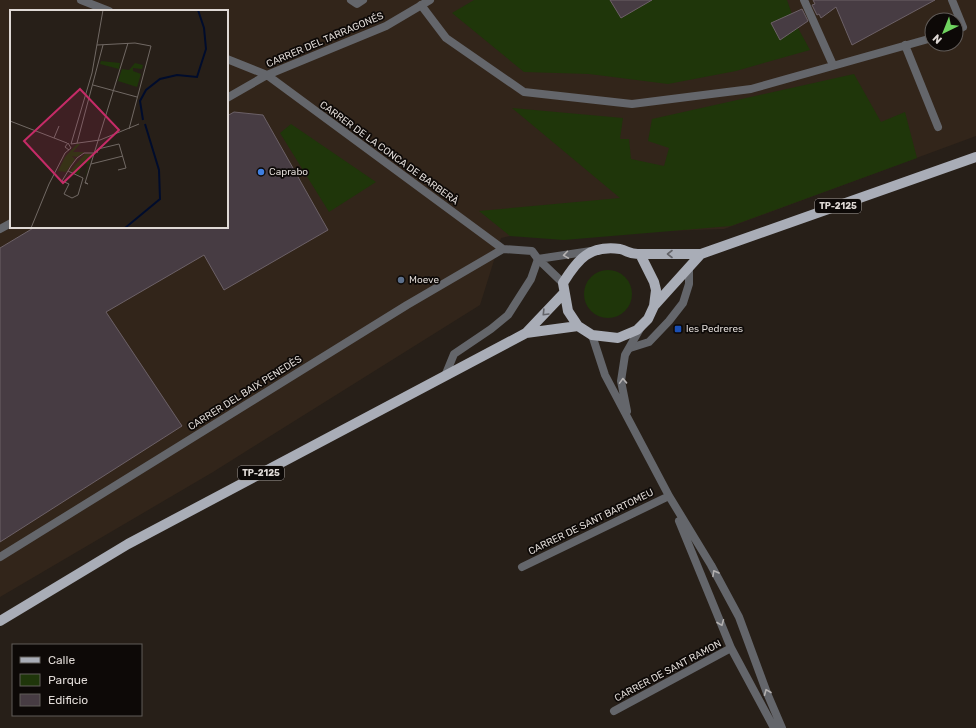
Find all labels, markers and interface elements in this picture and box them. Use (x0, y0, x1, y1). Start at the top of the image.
inset map (10, 10, 228, 228)
street label: CARRER DEL TARRAGONÉS (265, 10, 385, 70)
north arrow (924, 12, 964, 52)
text: N (930, 31, 945, 46)
street label: CARRER DE LA CONCA DE BARBERÀ (317, 99, 461, 208)
place label: Caprabo (269, 166, 308, 178)
marker: Caprabo (256, 167, 266, 177)
road number: TP-2125 (815, 199, 861, 213)
one-way arrow (563, 250, 569, 259)
one-way arrow (667, 250, 673, 258)
place label: Moeve (409, 274, 439, 286)
marker: Moeve (396, 275, 406, 285)
one-way arrow (543, 308, 550, 316)
place label: les Pedreres (686, 323, 743, 335)
marker: les Pedreres (673, 324, 683, 334)
street label: CARRER DEL BAIX PENEDÈS (186, 353, 304, 433)
one-way arrow (618, 378, 627, 384)
road number: TP-2125 (238, 466, 284, 480)
street label: CARRER DE SANT BARTOMEU (526, 486, 656, 558)
one-way arrow (712, 570, 720, 577)
one-way arrow (716, 619, 724, 626)
street label: CARRER DE SANT RAMON (612, 638, 724, 704)
legend (12, 644, 142, 716)
text: Calle (48, 653, 75, 667)
text: Parque (48, 673, 88, 687)
one-way arrow (763, 689, 771, 696)
text: Edificio (48, 693, 88, 707)

